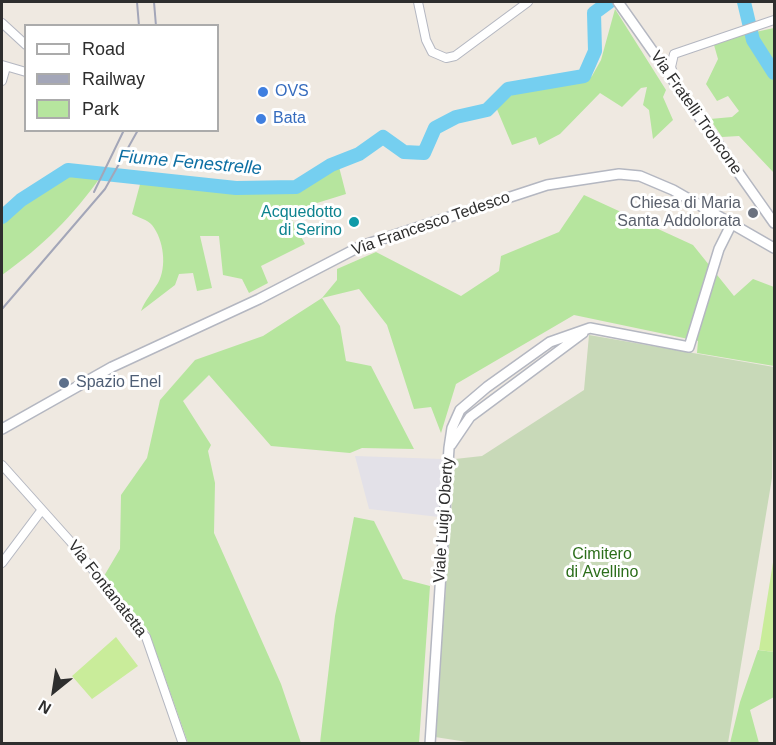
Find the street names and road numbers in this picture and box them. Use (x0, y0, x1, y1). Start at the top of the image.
street label: Via Fratelli Troncone (646, 47, 746, 179)
street label: Via Francesco Tedesco (349, 188, 513, 260)
street label: Viale Luigi Oberty (430, 456, 458, 584)
street label: Via Fontanatetta (63, 537, 151, 641)

